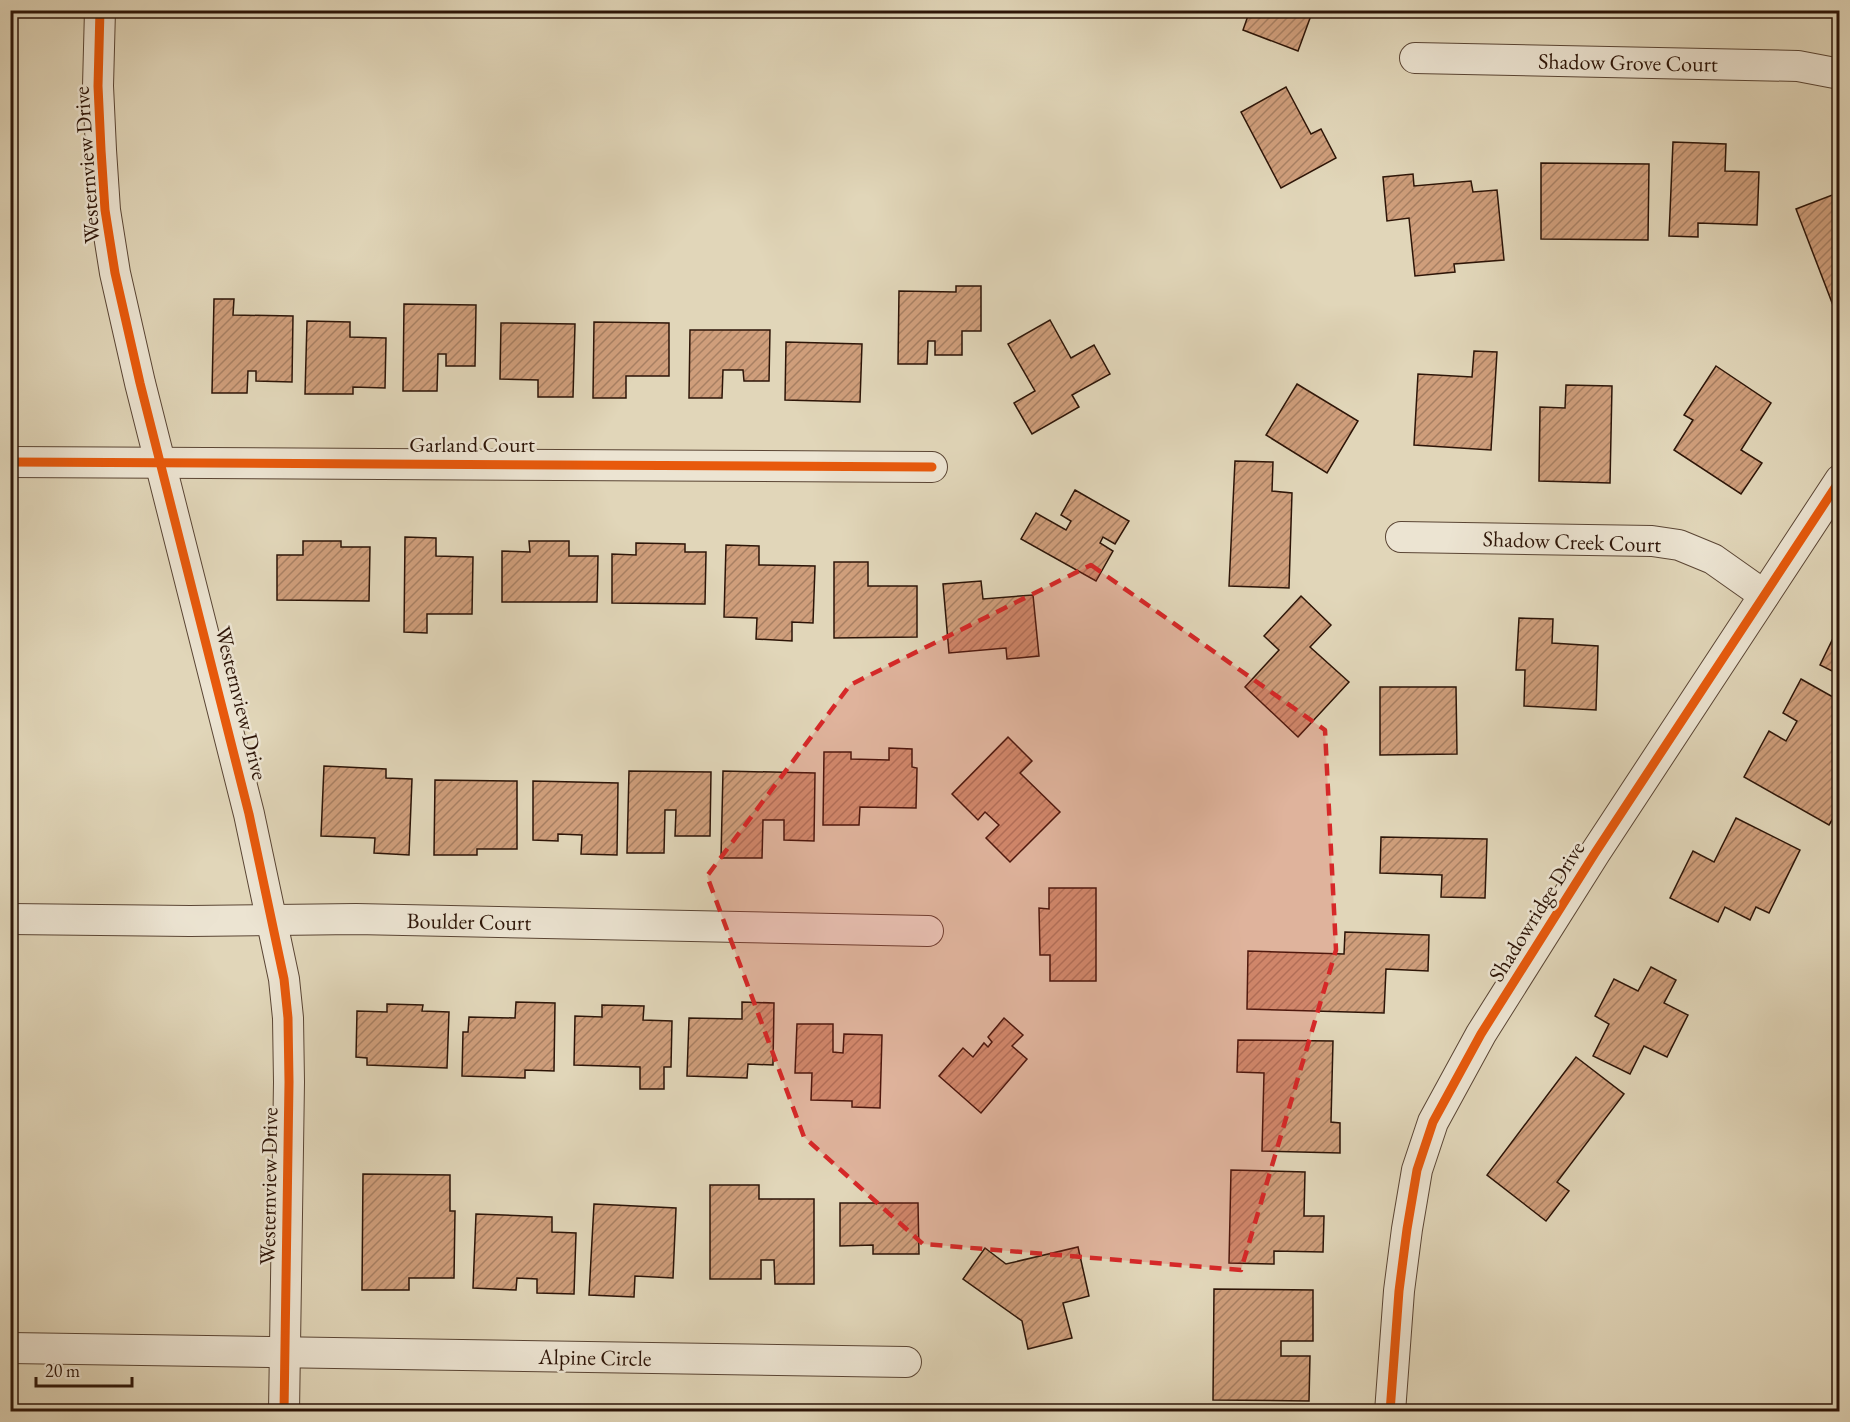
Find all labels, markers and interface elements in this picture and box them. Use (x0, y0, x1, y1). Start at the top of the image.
street label: Shadow Grove Court (1538, 46, 1718, 79)
street label: Westernview Drive (67, 85, 106, 245)
street label: Garland Court (409, 430, 535, 459)
street label: Shadow Creek Court (1482, 524, 1662, 559)
street label: Westernview Drive (208, 623, 275, 783)
street label: Shadowridge Drive (1482, 835, 1591, 987)
street label: Boulder Court (406, 906, 532, 937)
street label: Westernview Drive (253, 1107, 284, 1265)
street label: Alpine Circle (537, 1342, 652, 1373)
scale bar (36, 1350, 132, 1388)
text: 20 m (45, 1359, 80, 1382)

